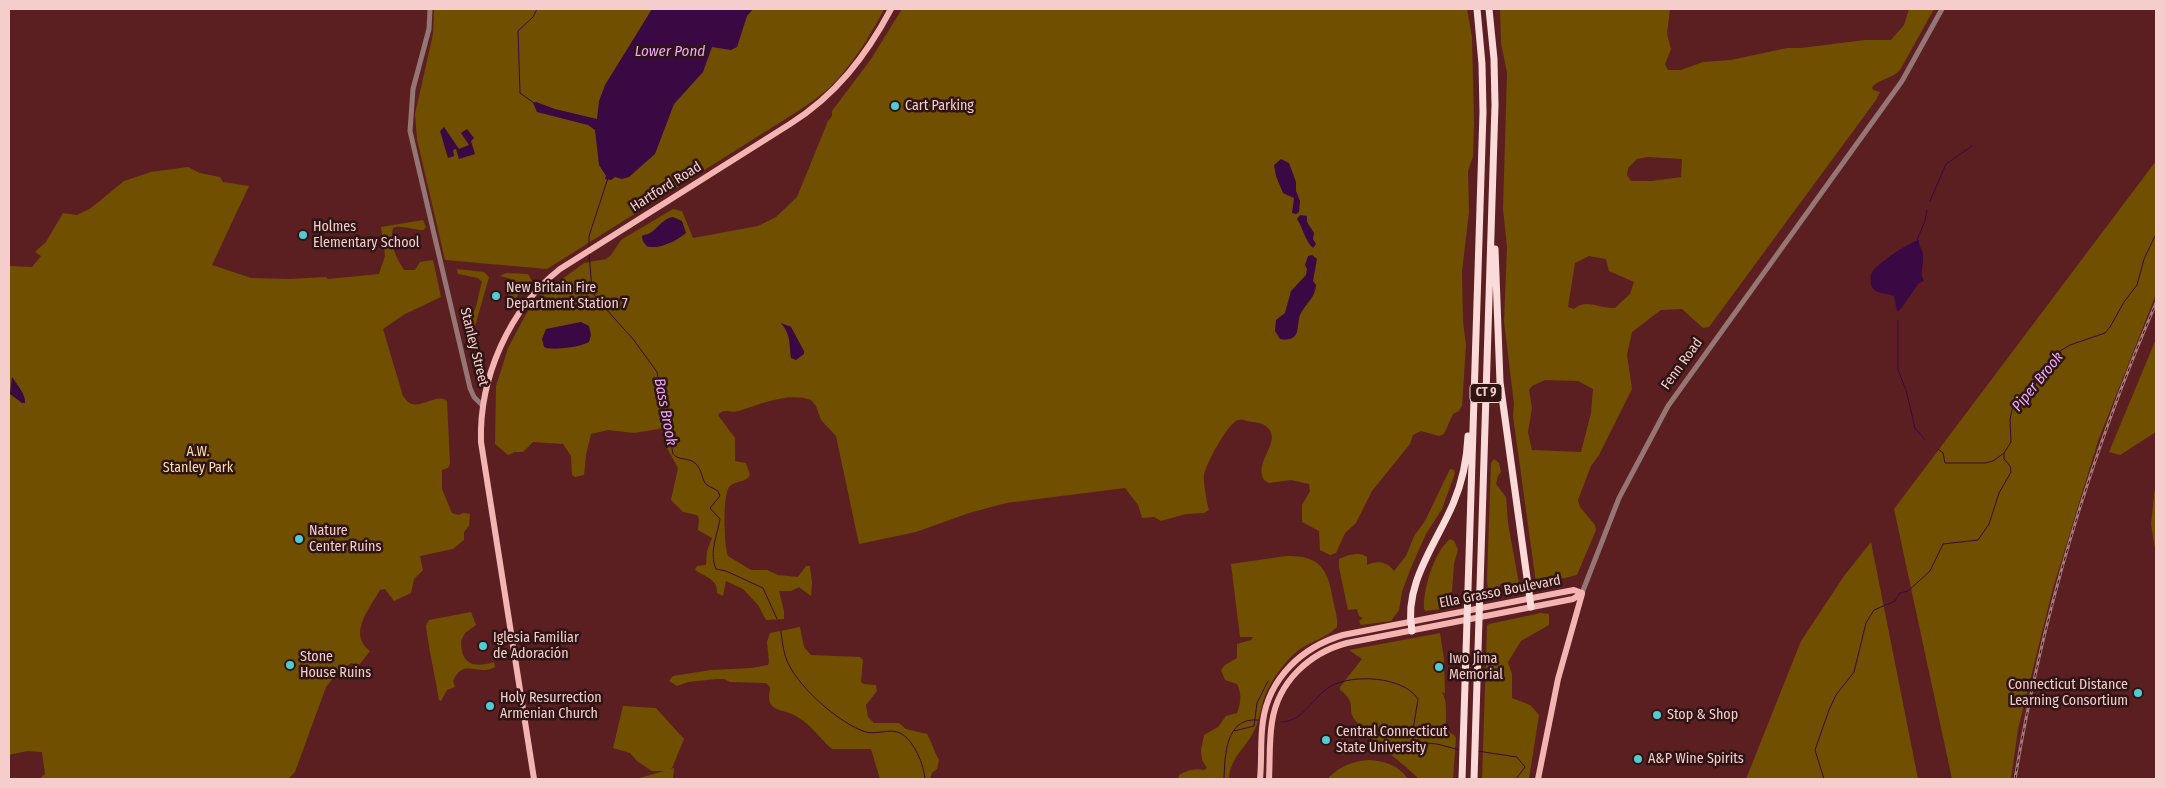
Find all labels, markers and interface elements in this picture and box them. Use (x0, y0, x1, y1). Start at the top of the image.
water label: Lower Pond (635, 43, 705, 61)
place label: Cart Parking (905, 98, 974, 114)
marker: Cart Parking (889, 100, 901, 112)
street label: Hartford Road (627, 159, 705, 215)
place label: Holmes Elementary School (313, 219, 420, 252)
marker: Holmes Elementary School (297, 229, 309, 241)
place label: New Britain Fire Department Station 7 (506, 280, 628, 312)
marker: New Britain Fire Department Station 7 (490, 290, 502, 302)
street label: Stanley Street (456, 306, 492, 388)
street label: Fenn Road (1658, 335, 1706, 393)
water label: Piper Brook (2009, 349, 2067, 415)
water label: Bass Brook (650, 377, 680, 447)
road number: CT 9 (1470, 383, 1502, 402)
park label: A.W. Stanley Park (163, 444, 233, 477)
place label: Nature Center Ruins (309, 523, 381, 556)
marker: Nature Center Ruins (293, 533, 305, 545)
street label: Ella Grasso Boulevard (1438, 572, 1562, 612)
place label: Iglesia Familiar de Adoración (493, 630, 579, 662)
marker: Iglesia Familiar de Adoración (477, 640, 489, 652)
place label: Stone House Ruins (300, 649, 371, 682)
place label: Iwo Jima Memorial (1449, 651, 1503, 684)
marker: Stone House Ruins (284, 659, 296, 671)
marker: Iwo Jima Memorial (1433, 661, 1445, 673)
place label: Connecticut Distance Learning Consortium (2008, 677, 2128, 710)
marker: Connecticut Distance Learning Consortium (2132, 687, 2144, 699)
place label: Holy Resurrection Armenian Church (500, 690, 602, 722)
marker: Holy Resurrection Armenian Church (484, 700, 496, 712)
place label: Stop & Shop (1667, 707, 1738, 723)
marker: Stop & Shop (1651, 709, 1663, 721)
place label: Central Connecticut State University (1336, 724, 1448, 756)
marker: Central Connecticut State University (1320, 734, 1332, 746)
place label: A&P Wine Spirits (1648, 751, 1744, 767)
marker: A&P Wine Spirits (1632, 753, 1644, 765)

